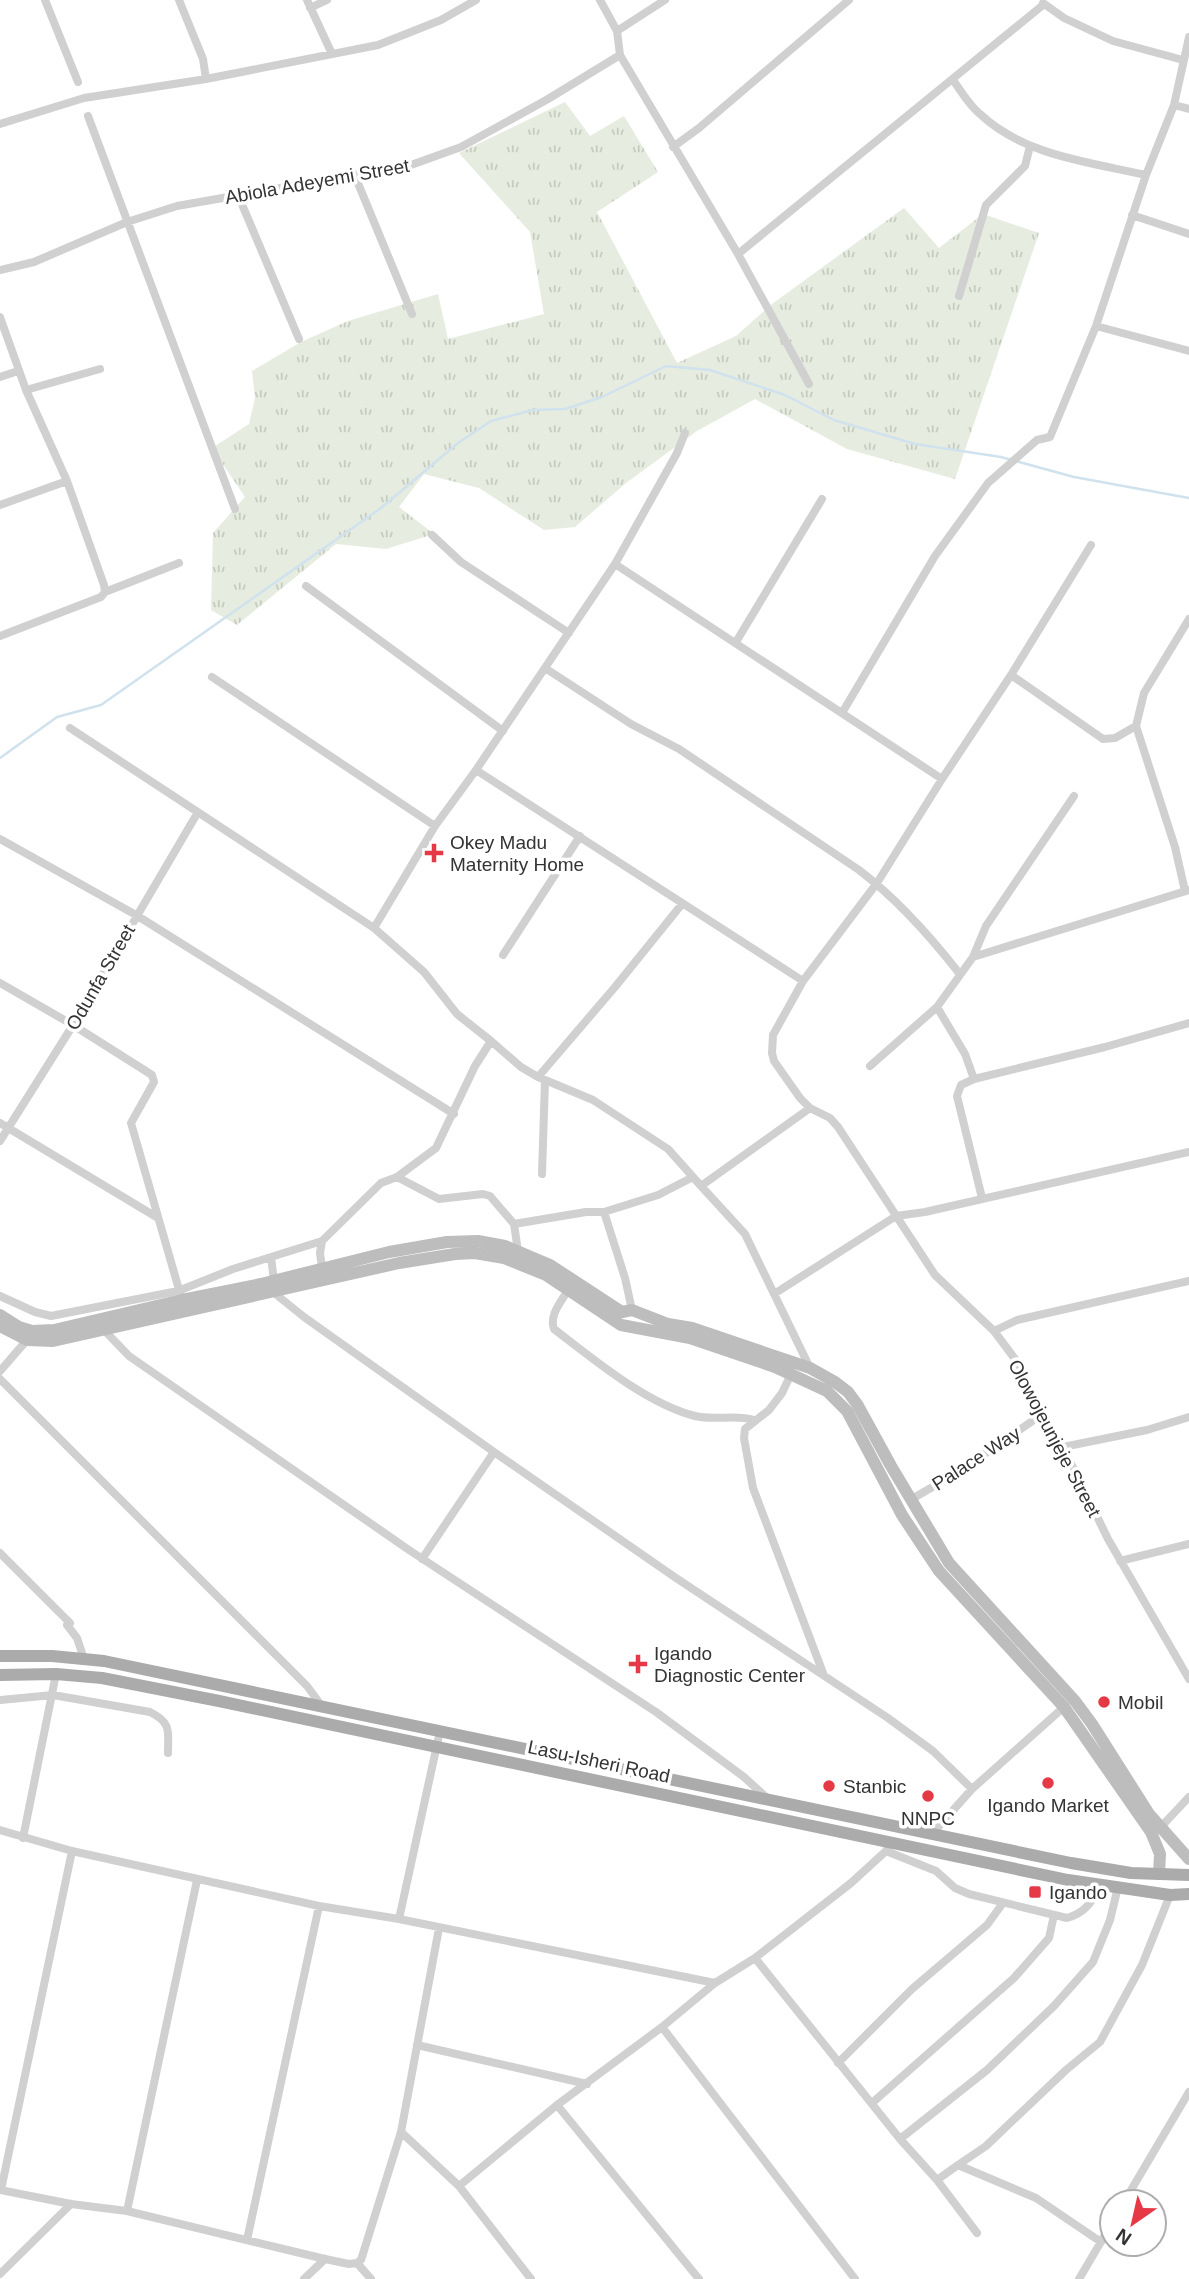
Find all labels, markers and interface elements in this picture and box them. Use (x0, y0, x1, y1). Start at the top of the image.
street label: Abiola Adeyemi Street (223, 155, 412, 208)
place label: Okey Madu Maternity Home (450, 832, 584, 875)
marker: Okey Madu Maternity Home (424, 843, 444, 863)
street label: Odunfa Street (62, 920, 139, 1034)
street label: Olowojeunjeje Street (1004, 1356, 1105, 1521)
street label: Palace Way (928, 1422, 1025, 1495)
place label: Igando Diagnostic Center (654, 1643, 806, 1686)
marker: Igando Diagnostic Center (628, 1654, 648, 1674)
place label: Mobil (1118, 1692, 1163, 1713)
marker: Mobil (1096, 1694, 1112, 1710)
street label: Lasu-Isheri Road (526, 1736, 672, 1787)
marker: Igando Market (1040, 1775, 1056, 1791)
place label: Stanbic (843, 1776, 906, 1797)
marker: Stanbic (821, 1778, 837, 1794)
marker: NNPC (920, 1788, 936, 1804)
place label: Igando Market (987, 1795, 1109, 1816)
place label: NNPC (901, 1808, 955, 1829)
place label: Igando (1049, 1882, 1107, 1903)
marker: Igando (1027, 1884, 1043, 1900)
north arrow (1098, 2188, 1168, 2258)
text: N (1112, 2224, 1135, 2249)

